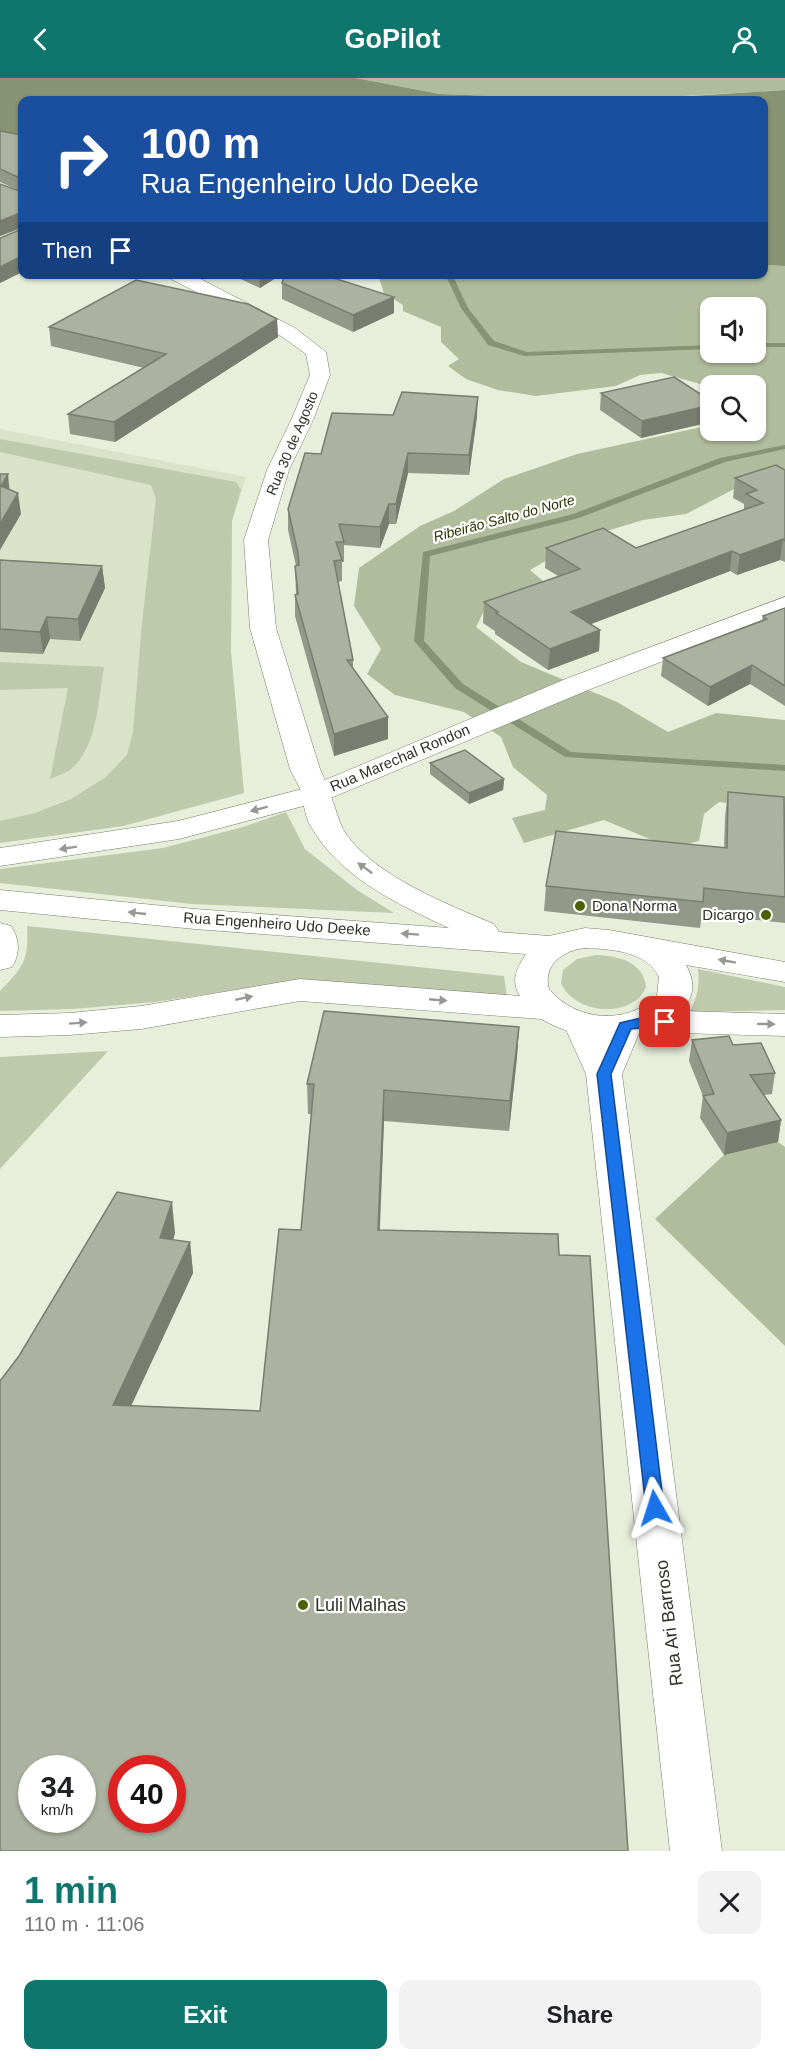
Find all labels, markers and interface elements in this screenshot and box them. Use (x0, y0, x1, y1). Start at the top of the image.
icon: back (24, 23, 57, 56)
icon: person (728, 23, 761, 56)
text: GoPilot (345, 24, 441, 54)
icon: right (42, 120, 120, 198)
text: 100 m (141, 120, 260, 167)
text: Rua Engenheiro Udo Deeke (141, 169, 479, 199)
icon: arrive (104, 234, 137, 267)
text: Then (42, 238, 92, 263)
map controls (700, 297, 766, 441)
button: sound (700, 297, 766, 363)
button: search (700, 375, 766, 441)
street label: Rua 30 de Agosto (263, 388, 321, 497)
water label: Ribeirão Salto do Norte (432, 491, 577, 545)
street label: Rua Marechal Rondon (327, 720, 472, 795)
one-way arrow (250, 805, 269, 815)
one-way arrow (59, 843, 78, 852)
one-way arrow (357, 862, 373, 874)
place label: Dona Norma (592, 897, 678, 914)
marker: Dona Norma (573, 899, 587, 913)
place label: Dicargo (702, 906, 754, 923)
one-way arrow (127, 908, 146, 918)
street label: Rua Engenheiro Udo Deeke (183, 908, 371, 939)
marker: Dicargo (759, 908, 773, 922)
one-way arrow (400, 930, 419, 939)
one-way arrow (718, 956, 737, 965)
one-way arrow (234, 993, 253, 1003)
one-way arrow (428, 995, 447, 1005)
pin (639, 996, 690, 1047)
icon: arrive (648, 1005, 681, 1038)
one-way arrow (69, 1018, 88, 1028)
one-way arrow (757, 1020, 776, 1029)
position arrow (623, 1476, 687, 1540)
street label: Rua Ari Barroso (651, 1559, 687, 1687)
place label: Luli Malhas (315, 1595, 406, 1615)
marker: Luli Malhas (296, 1598, 310, 1612)
speed limit sign: 40 (108, 1755, 186, 1833)
text: 34 (40, 1770, 74, 1803)
text: km/h (41, 1801, 73, 1818)
text: 1 min (24, 1870, 118, 1911)
button: close (698, 1871, 761, 1934)
text: 110 m · 11:06 (24, 1913, 144, 1935)
button: Exit (24, 1980, 387, 2049)
button: Share (399, 1980, 761, 2049)

